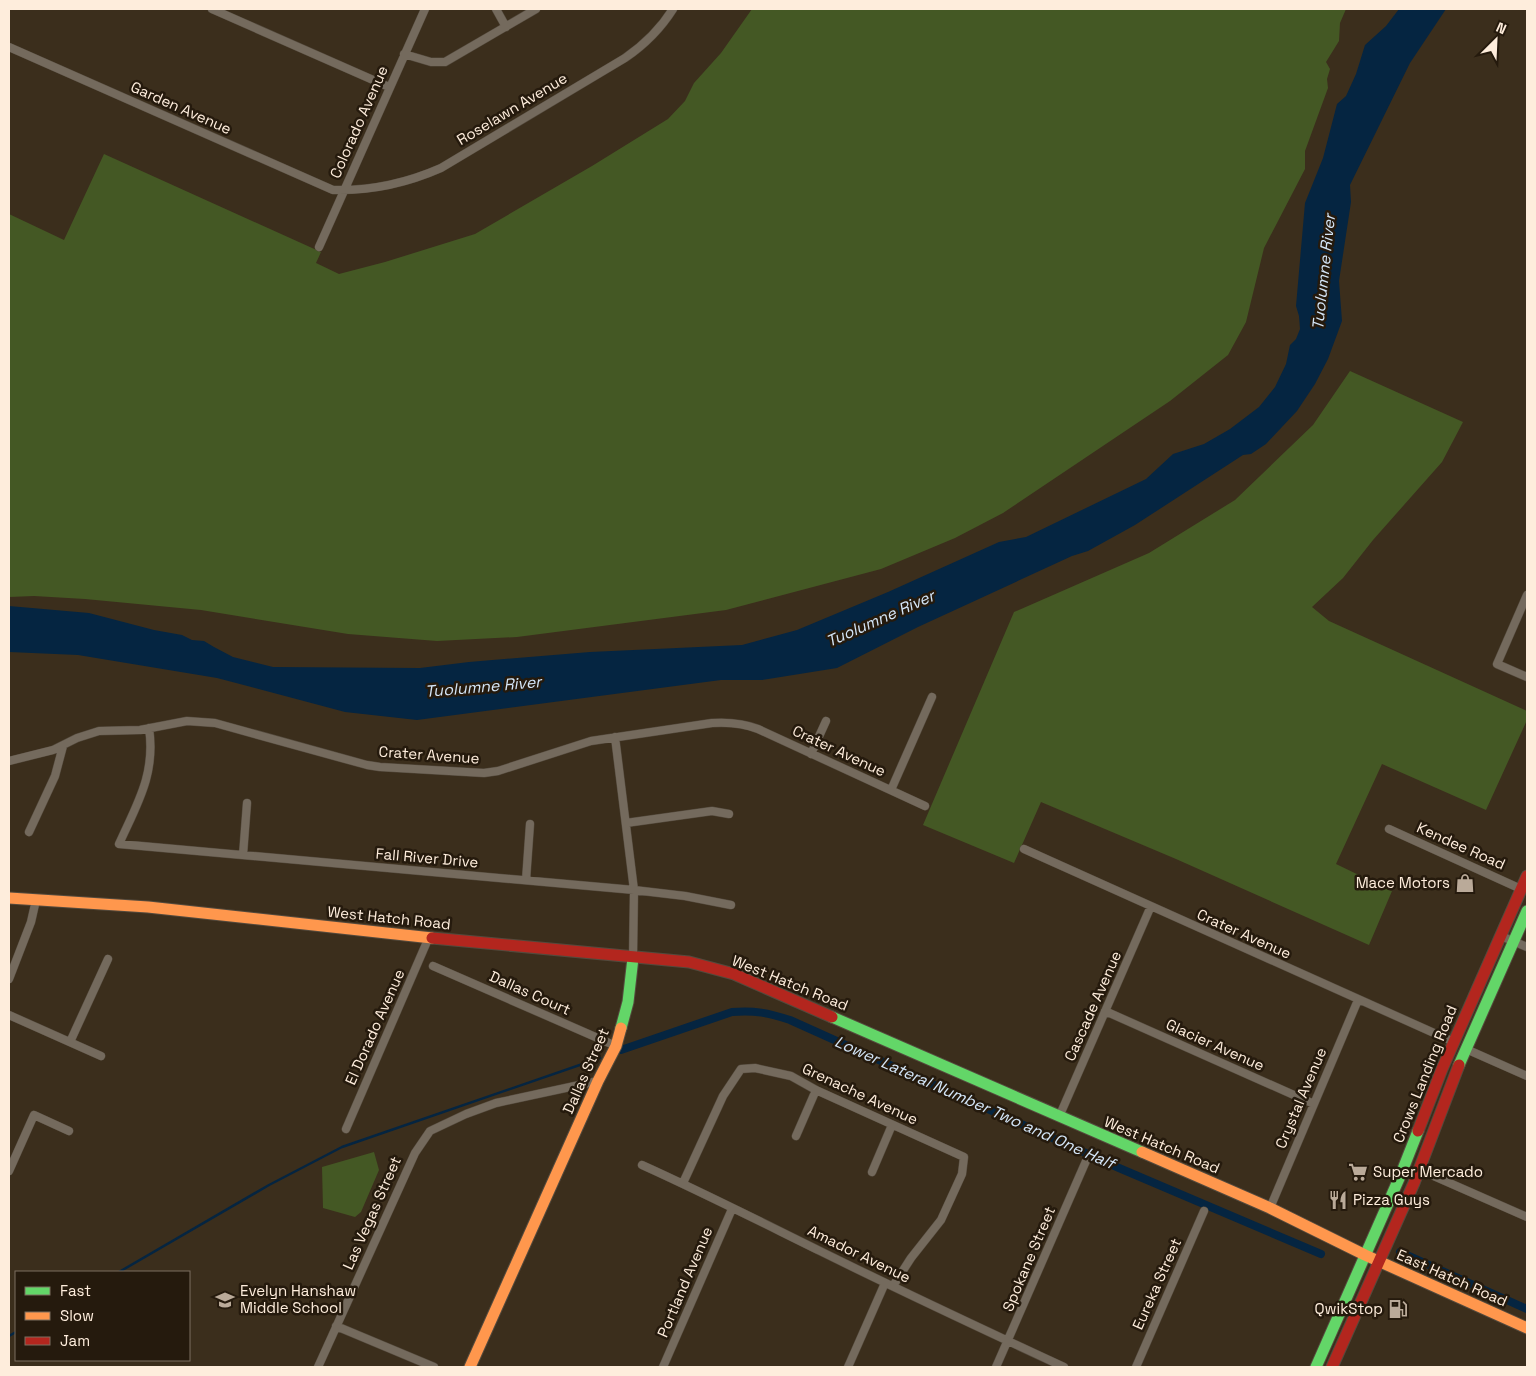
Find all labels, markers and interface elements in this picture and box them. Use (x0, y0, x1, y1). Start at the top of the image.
north arrow (1471, 15, 1521, 65)
text: N (1493, 18, 1509, 38)
street label: Colorado Avenue (325, 62, 392, 181)
street label: Roselawn Avenue (453, 68, 571, 149)
street label: Garden Avenue (128, 77, 235, 138)
water label: Tuolumne River (1307, 211, 1340, 331)
water label: Tuolumne River (823, 584, 939, 652)
water label: Tuolumne River (424, 671, 544, 702)
street label: Crater Avenue (789, 721, 889, 781)
street label: Crater Avenue (378, 742, 480, 768)
street label: Kendee Road (1414, 818, 1508, 874)
street label: Fall River Drive (375, 844, 479, 871)
shop icon: Mace Motors (1454, 872, 1476, 894)
place label: Mace Motors (1356, 873, 1450, 892)
street label: West Hatch Road (327, 902, 452, 933)
street label: Crater Avenue (1194, 904, 1294, 963)
street label: Cascade Avenue (1060, 948, 1125, 1064)
street label: West Hatch Road (729, 951, 851, 1015)
street label: El Dorado Avenue (341, 966, 409, 1088)
street label: Dallas Court (487, 966, 574, 1019)
street label: Crows Landing Road (1388, 1002, 1461, 1145)
street label: Glacier Avenue (1163, 1014, 1268, 1075)
street label: Dallas Street (558, 1025, 613, 1117)
water label: Lower Lateral Number Two and One Half (831, 1031, 1121, 1175)
street label: Crystal Avenue (1271, 1044, 1330, 1151)
street label: Grenache Avenue (799, 1058, 921, 1129)
street label: West Hatch Road (1102, 1112, 1223, 1177)
street label: Las Vegas Street (338, 1153, 405, 1272)
supermarket icon: Super Mercado (1347, 1161, 1369, 1183)
place label: Super Mercado (1373, 1162, 1483, 1181)
restaurant icon: Pizza Guys (1327, 1189, 1349, 1211)
place label: Pizza Guys (1353, 1190, 1430, 1209)
street label: Spokane Street (998, 1203, 1059, 1314)
street label: Amador Avenue (805, 1220, 914, 1287)
street label: Portland Avenue (653, 1224, 716, 1340)
street label: Eureka Street (1128, 1235, 1185, 1332)
street label: East Hatch Road (1394, 1245, 1510, 1310)
legend (15, 1271, 190, 1361)
text: Fast (60, 1281, 91, 1300)
place label: Evelyn Hanshaw Middle School (240, 1281, 356, 1317)
school or university icon: Evelyn Hanshaw Middle School (214, 1289, 236, 1311)
fuel station icon: QwikStop (1387, 1298, 1409, 1320)
place label: QwikStop (1314, 1299, 1383, 1318)
text: Slow (60, 1306, 94, 1325)
text: Jam (60, 1331, 90, 1350)

